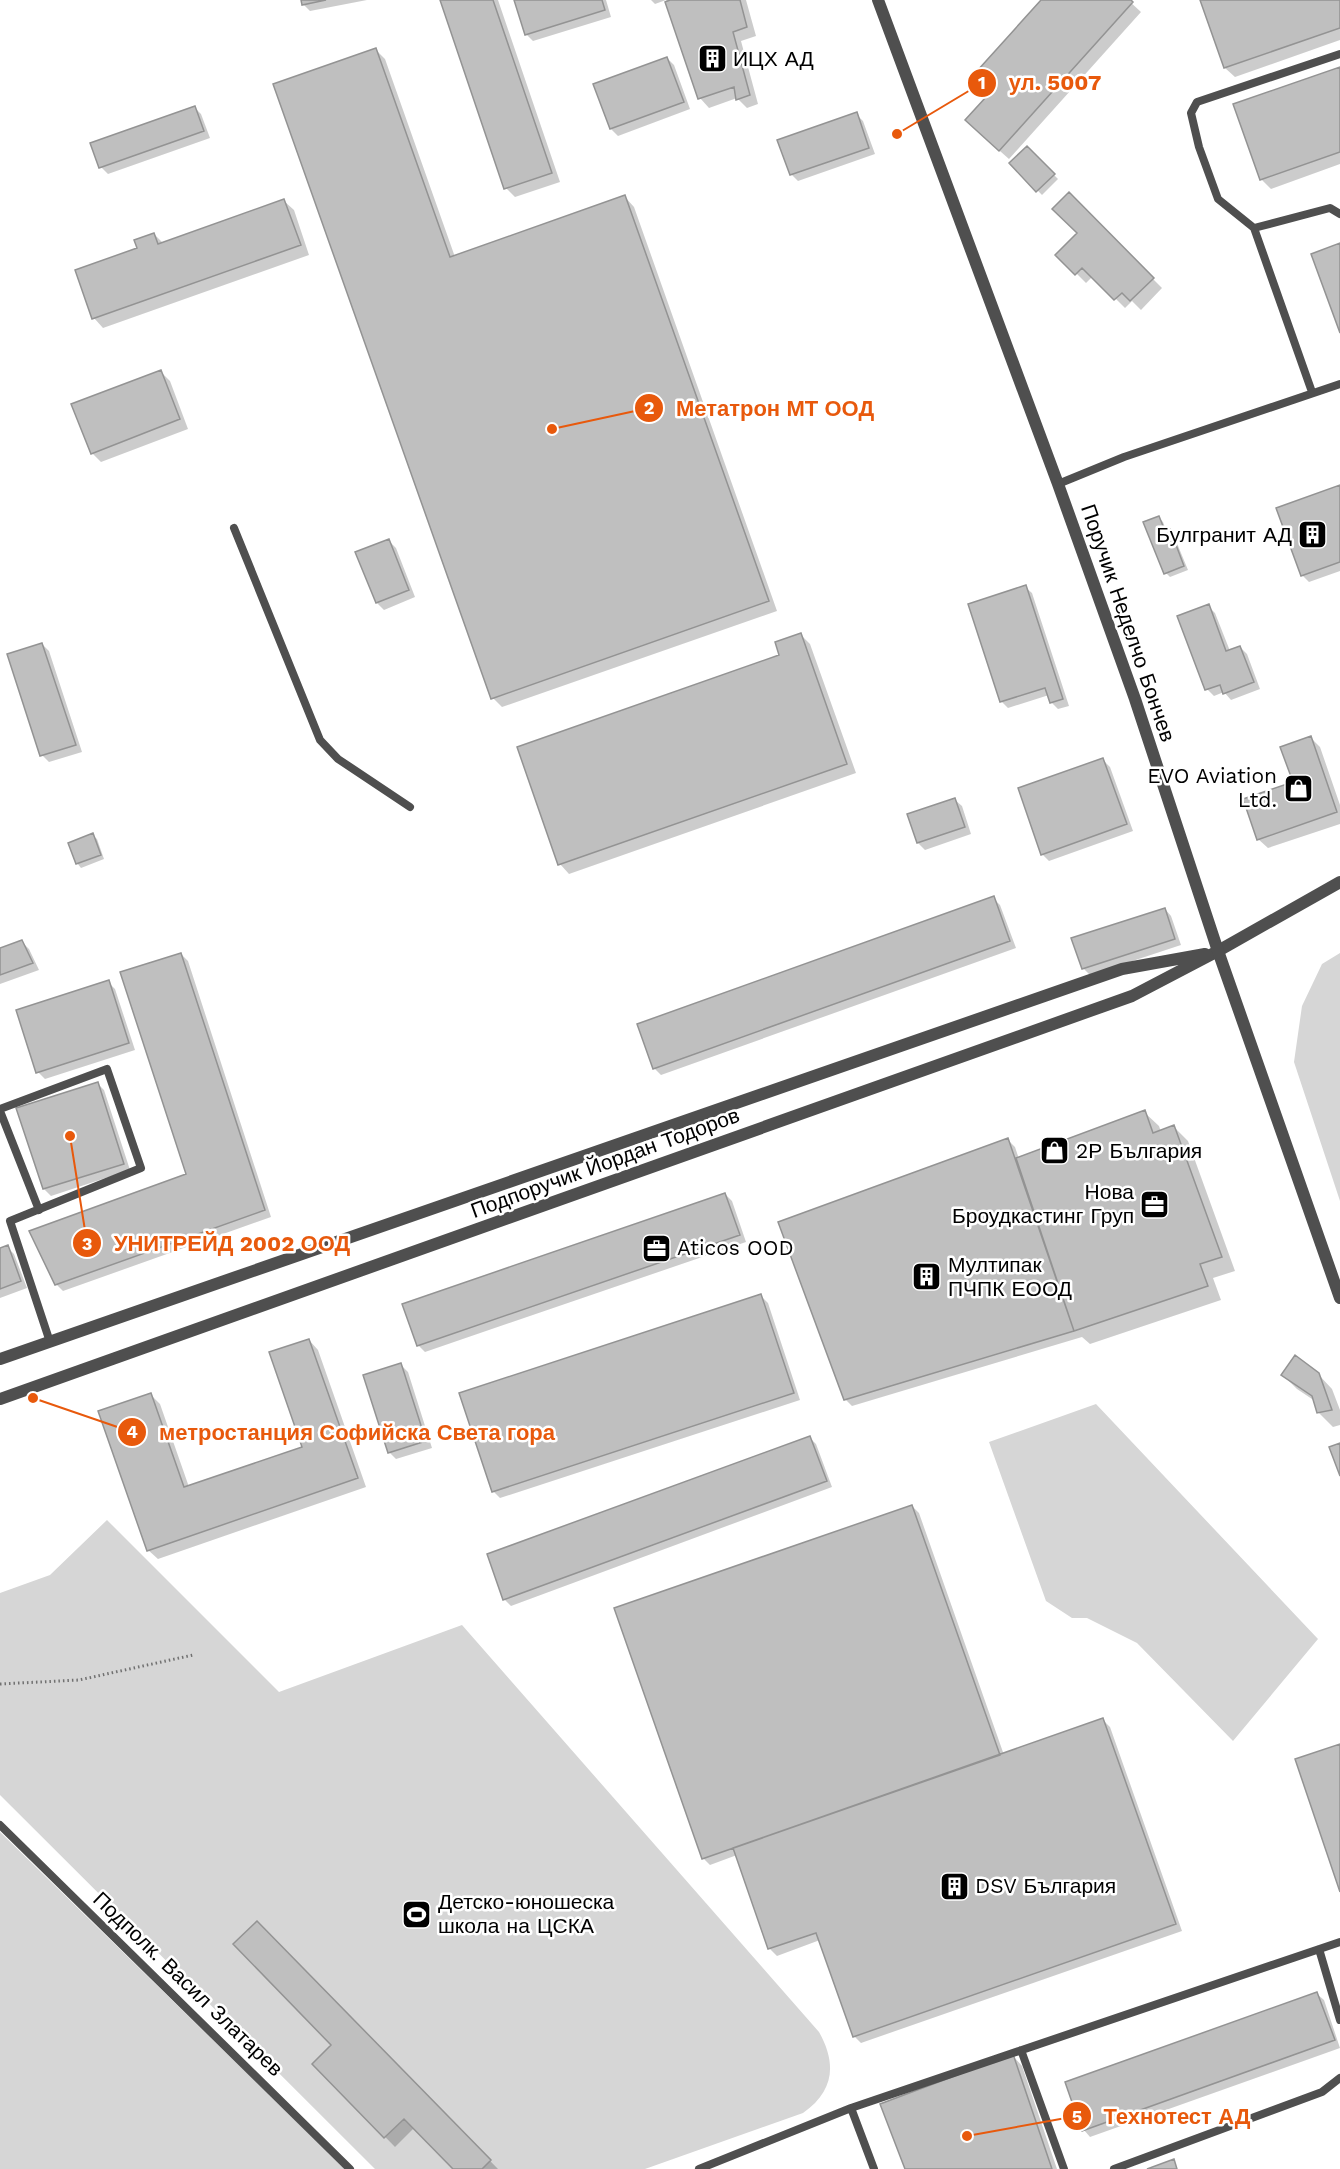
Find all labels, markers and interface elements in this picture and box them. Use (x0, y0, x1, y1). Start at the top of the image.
building icon: ИЦХ АД (696, 43, 728, 75)
place label: ИЦХ АД (733, 46, 814, 71)
callout: ул. 5007 (967, 63, 1113, 103)
text: ул. 5007 (1009, 70, 1101, 95)
text: 1 (978, 72, 986, 93)
callout: Метатрон МТ ООД (634, 388, 886, 428)
text: Метатрон МТ ООД (676, 396, 874, 421)
text: 2 (644, 397, 654, 418)
street label: Поручик Неделчо Бончев (1076, 501, 1181, 745)
building icon: Булгранит АД (1297, 519, 1329, 551)
place label: Булгранит АД (1156, 522, 1292, 547)
place label: EVO Aviation Ltd. (1147, 763, 1277, 812)
shop icon: EVO Aviation Ltd. (1282, 772, 1314, 804)
street label: Подпоручик Йордан Тодоров (467, 1102, 743, 1223)
shop icon: 2Р България (1039, 1135, 1071, 1167)
place label: 2Р България (1076, 1138, 1202, 1163)
place label: Нова Броудкастинг Груп (952, 1179, 1134, 1228)
office icon: Нова Броудкастинг Груп (1139, 1188, 1171, 1220)
callout: УНИТРЕЙД 2002 ООД (72, 1223, 362, 1263)
text: УНИТРЕЙД 2002 ООД (114, 1231, 351, 1256)
office icon: Aticos OOD (640, 1232, 672, 1264)
text: 3 (82, 1233, 92, 1254)
place label: Aticos OOD (677, 1235, 794, 1260)
place label: Мултипак ПЧПК ЕООД (948, 1252, 1072, 1301)
building icon: Мултипак ПЧПК ЕООД (911, 1261, 943, 1293)
callout: метростанция Софийска Света гора (117, 1412, 567, 1452)
text: метростанция Софийска Света гора (159, 1420, 556, 1445)
text: 4 (126, 1421, 138, 1442)
building icon: DSV България (938, 1870, 970, 1902)
place label: DSV България (975, 1873, 1116, 1898)
street label: Подполк. Васил Златарев (88, 1886, 289, 2081)
place label: Детско-юношеска школа на ЦСКА (438, 1889, 615, 1938)
sports icon: Детско-юношеска школа на ЦСКА (401, 1898, 433, 1930)
callout: Технотест АД (1062, 2096, 1263, 2136)
text: Технотест АД (1103, 2104, 1251, 2129)
text: 5 (1072, 2106, 1082, 2127)

